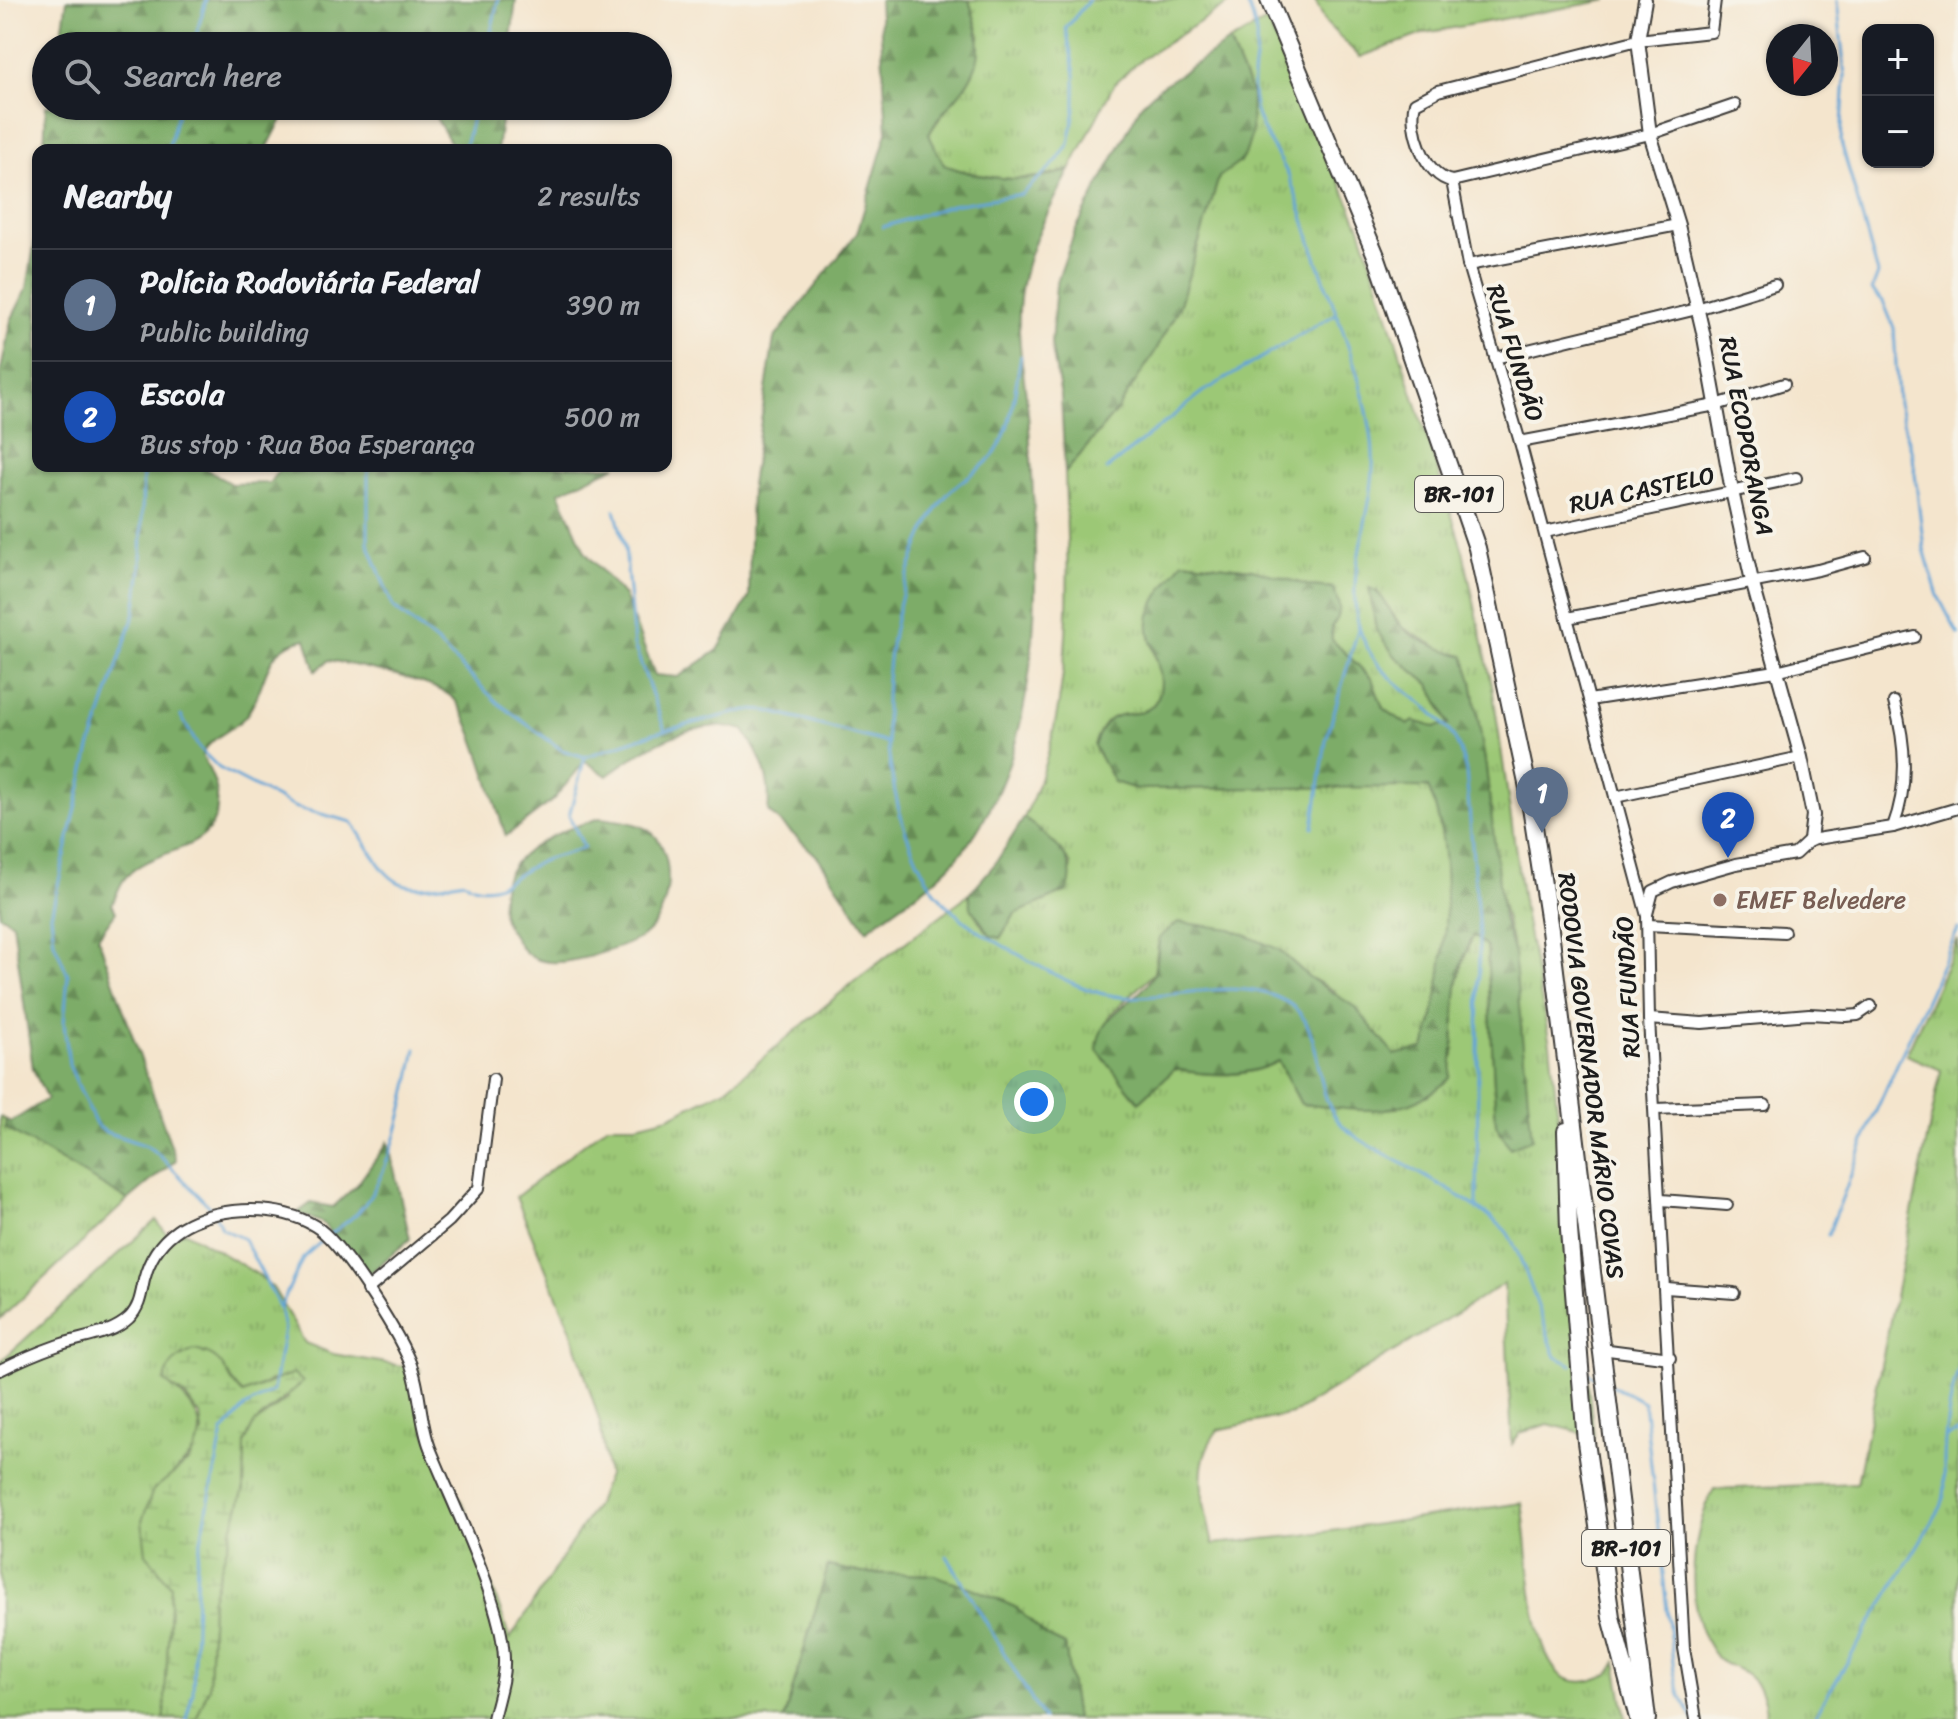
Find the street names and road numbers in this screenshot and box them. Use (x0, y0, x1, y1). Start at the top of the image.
street label: RUA FUNDÃO (1474, 279, 1556, 427)
street label: RUA ECOPORANGA (1706, 333, 1786, 539)
street label: RUA CASTELO (1565, 454, 1719, 526)
road number: BR-101 (1415, 476, 1503, 512)
street label: RODOVIA GOVERNADOR MÁRIO COVAS (1545, 870, 1637, 1282)
street label: RUA FUNDÃO (1603, 915, 1653, 1059)
road number: BR-101 (1582, 1530, 1670, 1566)

